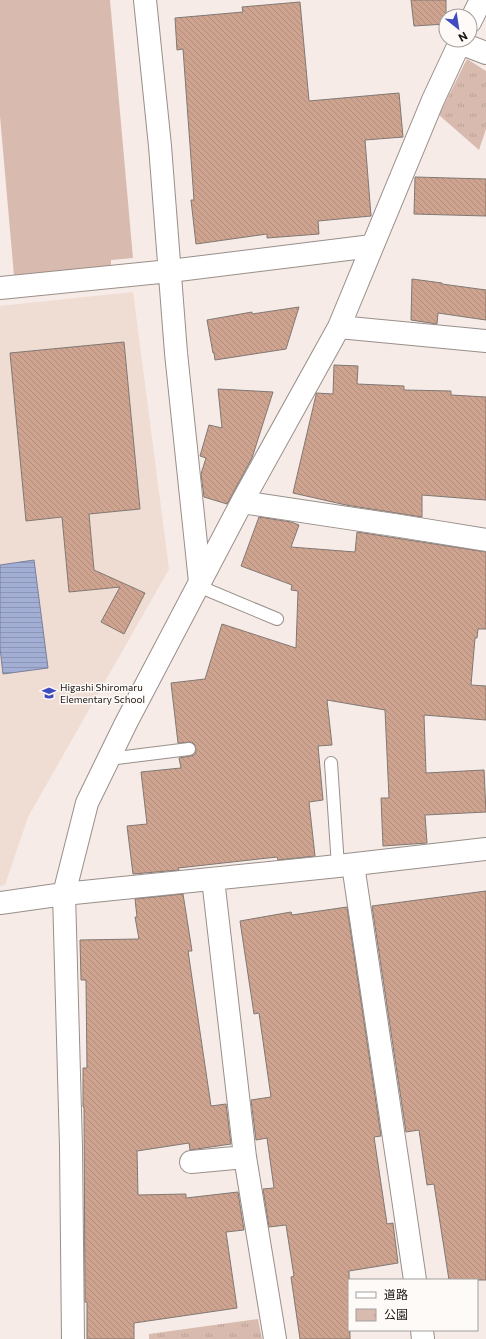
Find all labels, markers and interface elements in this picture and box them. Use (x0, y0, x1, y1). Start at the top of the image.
north arrow (438, 8, 478, 48)
text: N (456, 29, 470, 45)
place label: Higashi Shiromaru Elementary School (60, 681, 145, 705)
school or university icon: Higashi Shiromaru Elementary School (41, 685, 57, 701)
legend (348, 1279, 478, 1331)
text: 道路 (384, 1287, 408, 1301)
text: 公園 (384, 1307, 408, 1321)

